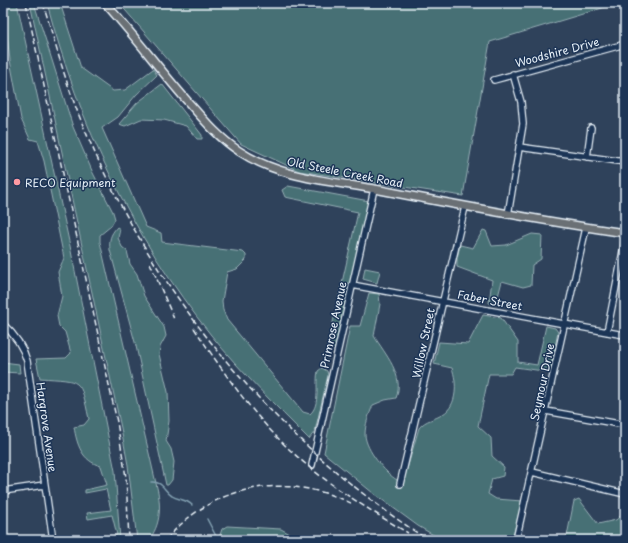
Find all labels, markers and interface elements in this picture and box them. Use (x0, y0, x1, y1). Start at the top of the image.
street label: Woodshire Drive (513, 33, 601, 71)
street label: Old Steele Creek Road (285, 152, 405, 192)
place label: RECO Equipment (25, 174, 116, 191)
marker: RECO Equipment (12, 177, 22, 187)
street label: Primrose Avenue (316, 280, 350, 370)
street label: Faber Street (456, 285, 524, 315)
street label: Willow Street (407, 306, 439, 380)
street label: Seymour Drive (525, 342, 559, 422)
street label: Hargrove Avenue (32, 381, 62, 473)

